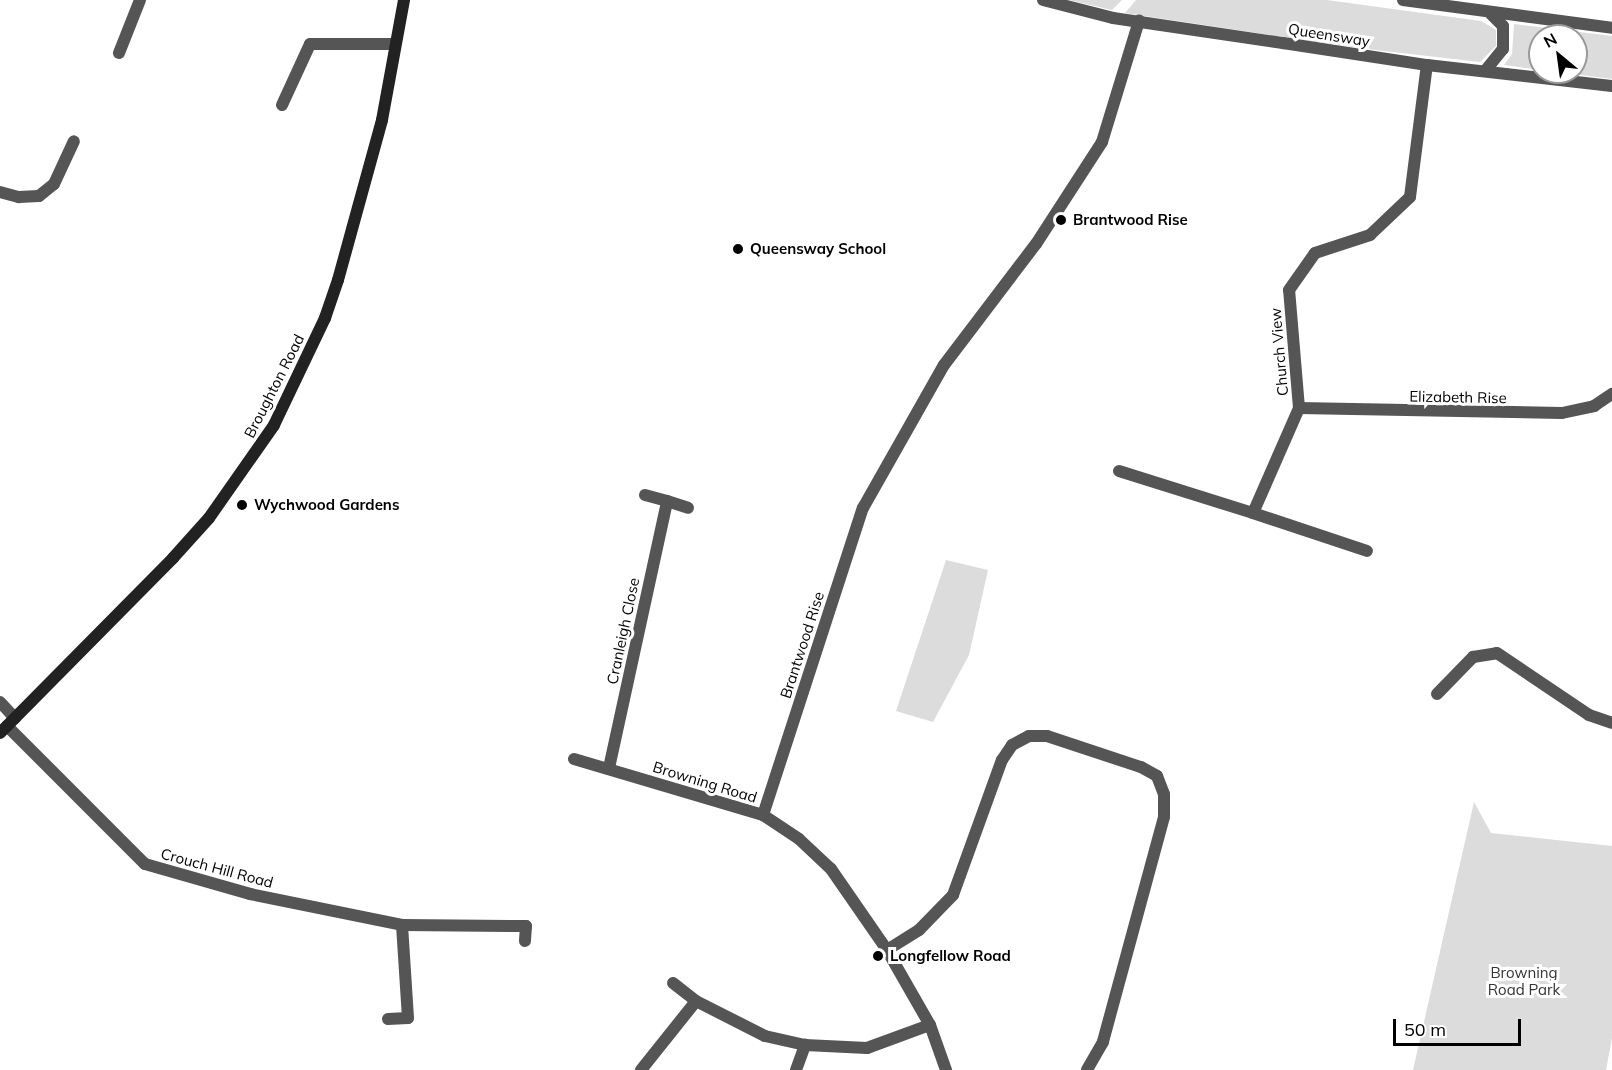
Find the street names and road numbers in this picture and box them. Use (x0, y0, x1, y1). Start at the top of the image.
street label: Queensway (1287, 20, 1371, 50)
street label: Church View (1266, 307, 1292, 397)
street label: Broughton Road (240, 331, 308, 441)
street label: Elizabeth Rise (1409, 387, 1507, 407)
street label: Cranleigh Close (603, 576, 643, 686)
street label: Brantwood Rise (776, 589, 828, 701)
street label: Browning Road (651, 758, 759, 806)
street label: Crouch Hill Road (159, 844, 275, 892)

